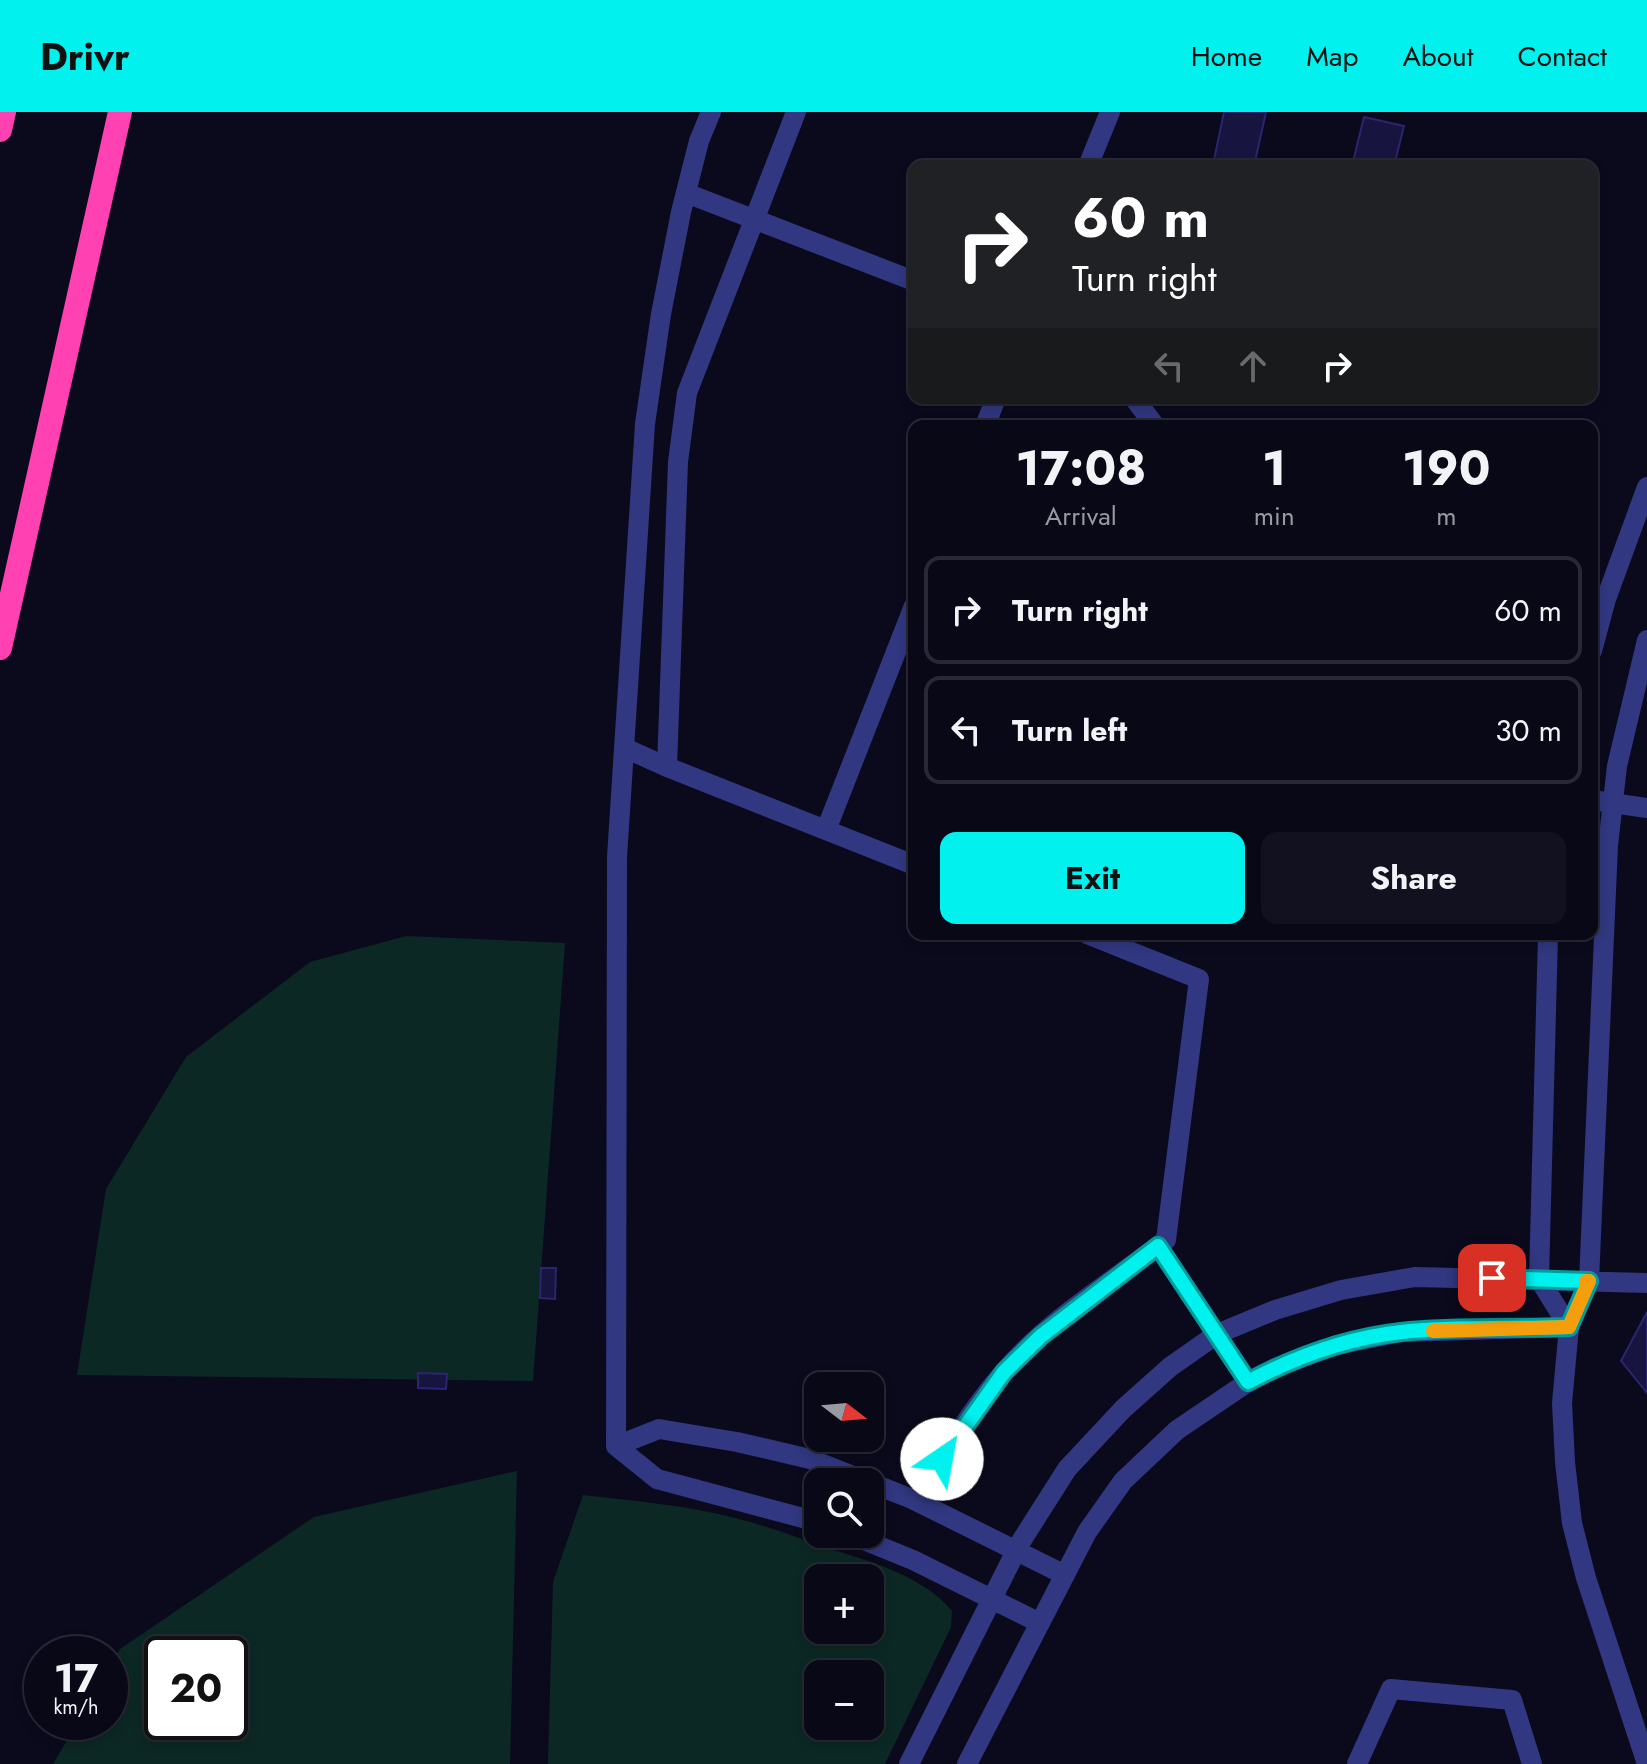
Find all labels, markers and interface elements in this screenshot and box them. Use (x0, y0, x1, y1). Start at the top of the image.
text: Drivr (40, 29, 130, 84)
text: Home (1191, 36, 1262, 77)
text: Map (1306, 36, 1358, 77)
text: About (1402, 36, 1474, 77)
text: Contact (1518, 36, 1607, 77)
text: 60 m (1072, 177, 1209, 258)
icon: right (940, 192, 1044, 296)
text: Turn right (1072, 252, 1217, 304)
icon: left (1147, 344, 1191, 388)
icon: ahead (1231, 344, 1275, 388)
icon: right (1315, 344, 1359, 388)
text: 17:08 (1016, 434, 1146, 503)
text: 1 (1262, 434, 1286, 503)
text: 190 (1402, 434, 1490, 503)
text: Arrival (1045, 497, 1117, 535)
text: min (1254, 497, 1295, 535)
text: m (1436, 497, 1456, 535)
icon: right (944, 588, 988, 632)
text: Turn right (1012, 589, 1148, 632)
text: 60 m (1494, 589, 1562, 632)
icon: left (944, 708, 988, 752)
text: Turn left (1012, 709, 1127, 752)
text: 30 m (1495, 709, 1562, 752)
button: Exit (940, 832, 1245, 924)
button: Share (1261, 832, 1566, 924)
pin (1458, 1244, 1526, 1312)
icon: arrive (1470, 1256, 1514, 1300)
north arrow (804, 1372, 884, 1452)
map controls (804, 1372, 884, 1740)
position arrow (900, 1417, 984, 1501)
button: search (804, 1468, 884, 1548)
button: + (804, 1564, 884, 1644)
speed limit sign: 20 (144, 1636, 248, 1740)
text: 17 (54, 1649, 98, 1707)
button: − (804, 1660, 884, 1740)
text: km/h (53, 1693, 99, 1722)

